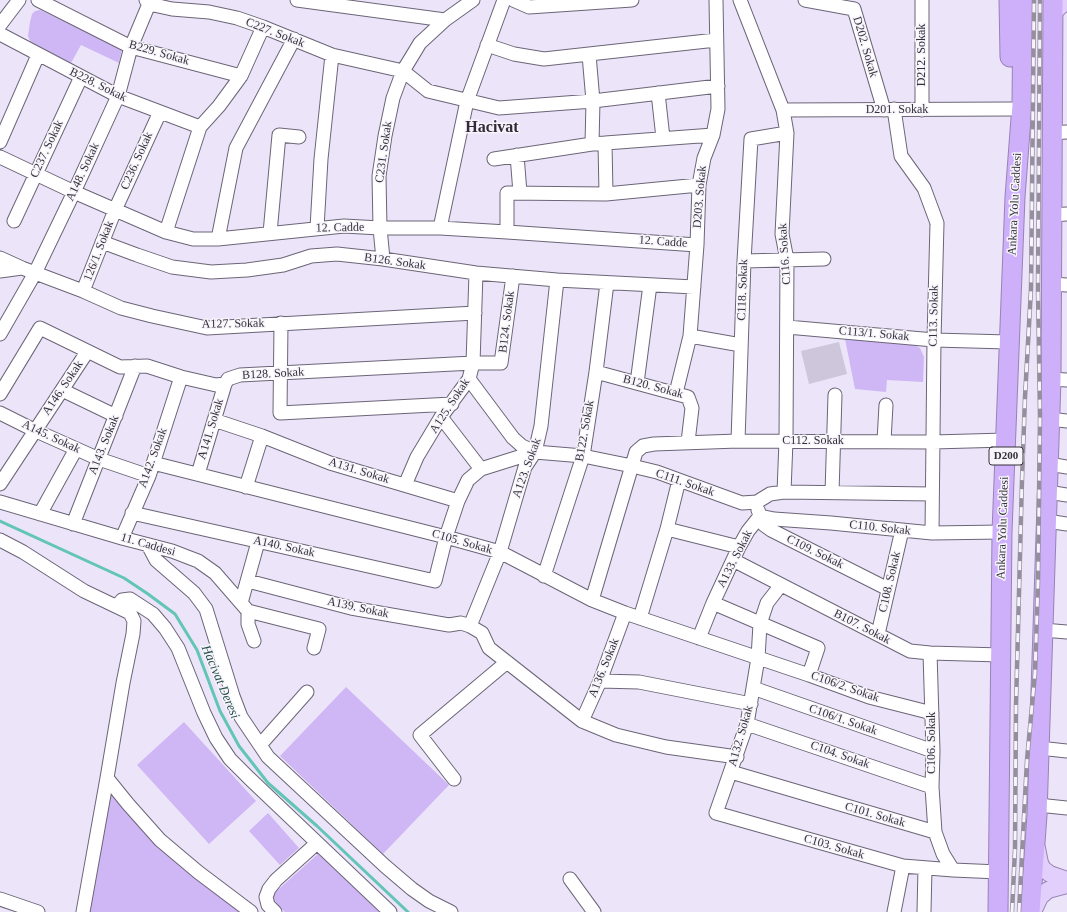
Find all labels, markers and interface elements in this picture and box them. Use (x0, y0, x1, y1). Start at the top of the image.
street label: C227. Sokak (243, 15, 307, 51)
street label: D202. Sokak (849, 15, 881, 79)
street label: D212. Sokak (915, 24, 929, 86)
street label: B229. Sokak (127, 38, 191, 68)
street label: B228. Sokak (67, 65, 129, 105)
street label: D201. Sokak (866, 103, 928, 117)
street label: C237. Sokak (27, 118, 67, 180)
district label: Hacivat (465, 118, 519, 138)
street label: C231. Sokak (373, 120, 395, 184)
street label: C236. Sokak (118, 130, 156, 192)
street label: A148. Sokak (63, 141, 103, 203)
street label: Ankara Yolu Caddesi (1005, 152, 1025, 256)
street label: D203. Sokak (690, 165, 710, 229)
street label: 126/1. Sokak (81, 219, 117, 283)
street label: 12. Cadde (316, 220, 364, 236)
street label: C116. Sokak (776, 223, 794, 285)
street label: 12. Cadde (638, 233, 688, 251)
street label: B126. Sokak (363, 251, 427, 273)
street label: C118. Sokak (735, 259, 751, 321)
street label: C113. Sokak (926, 285, 942, 347)
street label: B124. Sokak (496, 290, 518, 354)
street label: A127. Sokak (202, 316, 264, 332)
street label: C113/1. Sokak (838, 324, 910, 344)
street label: A146. Sokak (40, 358, 86, 418)
street label: B128. Sokak (242, 365, 304, 383)
street label: B120. Sokak (621, 372, 685, 402)
street label: A125. Sokak (427, 376, 473, 436)
street label: A141. Sokak (195, 397, 227, 461)
street label: B122. Sokak (573, 399, 597, 463)
street label: A143. Sokak (86, 413, 122, 477)
street label: A145. Sokak (20, 417, 82, 457)
street label: A142. Sokak (136, 426, 170, 490)
street label: C112. Sokak (782, 434, 844, 448)
street label: A123. Sokak (510, 436, 544, 500)
road number: D200 (989, 447, 1023, 465)
street label: A131. Sokak (327, 455, 391, 487)
street label: C111. Sokak (654, 466, 716, 500)
street label: Ankara Yolu Caddesi (994, 476, 1012, 580)
street label: C110. Sokak (849, 518, 911, 538)
street label: C105. Sokak (430, 527, 494, 557)
street label: A133. Sokak (714, 528, 756, 590)
street label: 11. Caddesi (119, 530, 177, 560)
street label: C109. Sokak (784, 532, 846, 572)
street label: A140. Sokak (252, 533, 316, 561)
street label: C108. Sokak (876, 550, 904, 614)
street label: A139. Sokak (326, 594, 390, 622)
street label: B107. Sokak (831, 607, 893, 647)
street label: A136. Sokak (586, 636, 622, 700)
water label: Hacivat Deresi (197, 643, 243, 721)
street label: C106/2. Sokak (809, 669, 881, 705)
street label: C106/1. Sokak (807, 702, 879, 738)
street label: A132. Sokak (725, 704, 757, 768)
street label: C106. Sokak (925, 712, 939, 774)
street label: C104. Sokak (808, 738, 872, 772)
street label: C101. Sokak (843, 800, 907, 830)
street label: C103. Sokak (802, 832, 866, 862)

